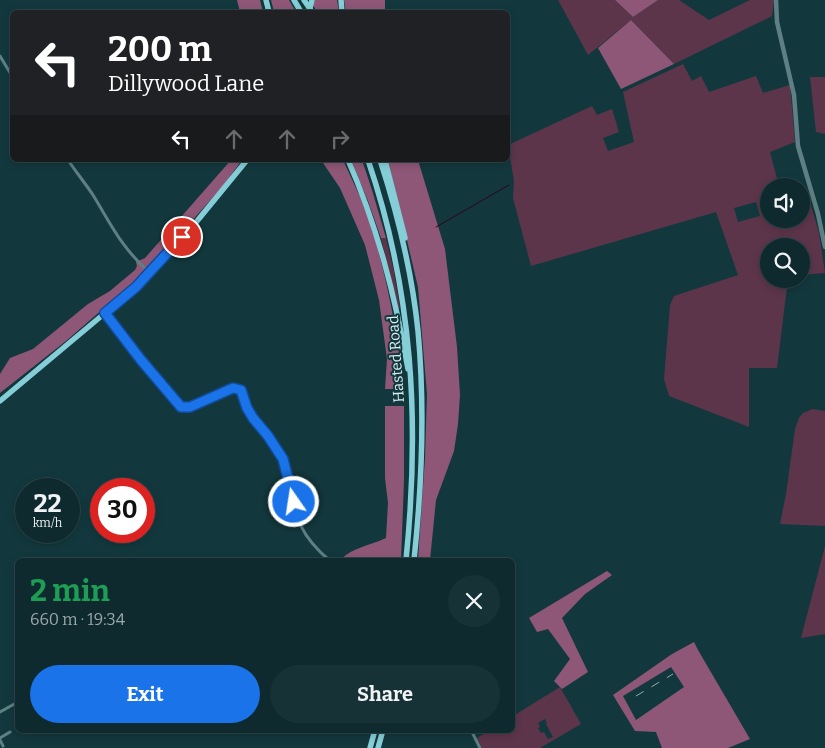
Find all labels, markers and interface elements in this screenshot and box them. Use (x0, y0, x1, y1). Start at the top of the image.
text: 200 m (108, 28, 212, 70)
icon: left (25, 30, 90, 95)
text: Dillywood Lane (108, 70, 264, 97)
icon: left (167, 125, 195, 153)
icon: ahead (220, 125, 248, 153)
icon: ahead (273, 125, 301, 153)
icon: right (326, 125, 354, 153)
map controls (760, 178, 810, 288)
button: sound (760, 178, 810, 228)
pin (161, 216, 203, 258)
icon: arrive (168, 223, 196, 251)
button: search (760, 238, 810, 288)
street label: Hasted Road (384, 315, 408, 403)
position arrow (267, 475, 319, 527)
speed limit sign: 30 (90, 478, 155, 543)
text: 22 (33, 489, 62, 519)
text: km/h (33, 516, 62, 530)
text: 2 min (30, 573, 110, 609)
button: close (448, 575, 500, 627)
text: 660 m · 19:34 (30, 610, 125, 629)
button: Exit (30, 665, 260, 723)
button: Share (270, 665, 500, 723)

